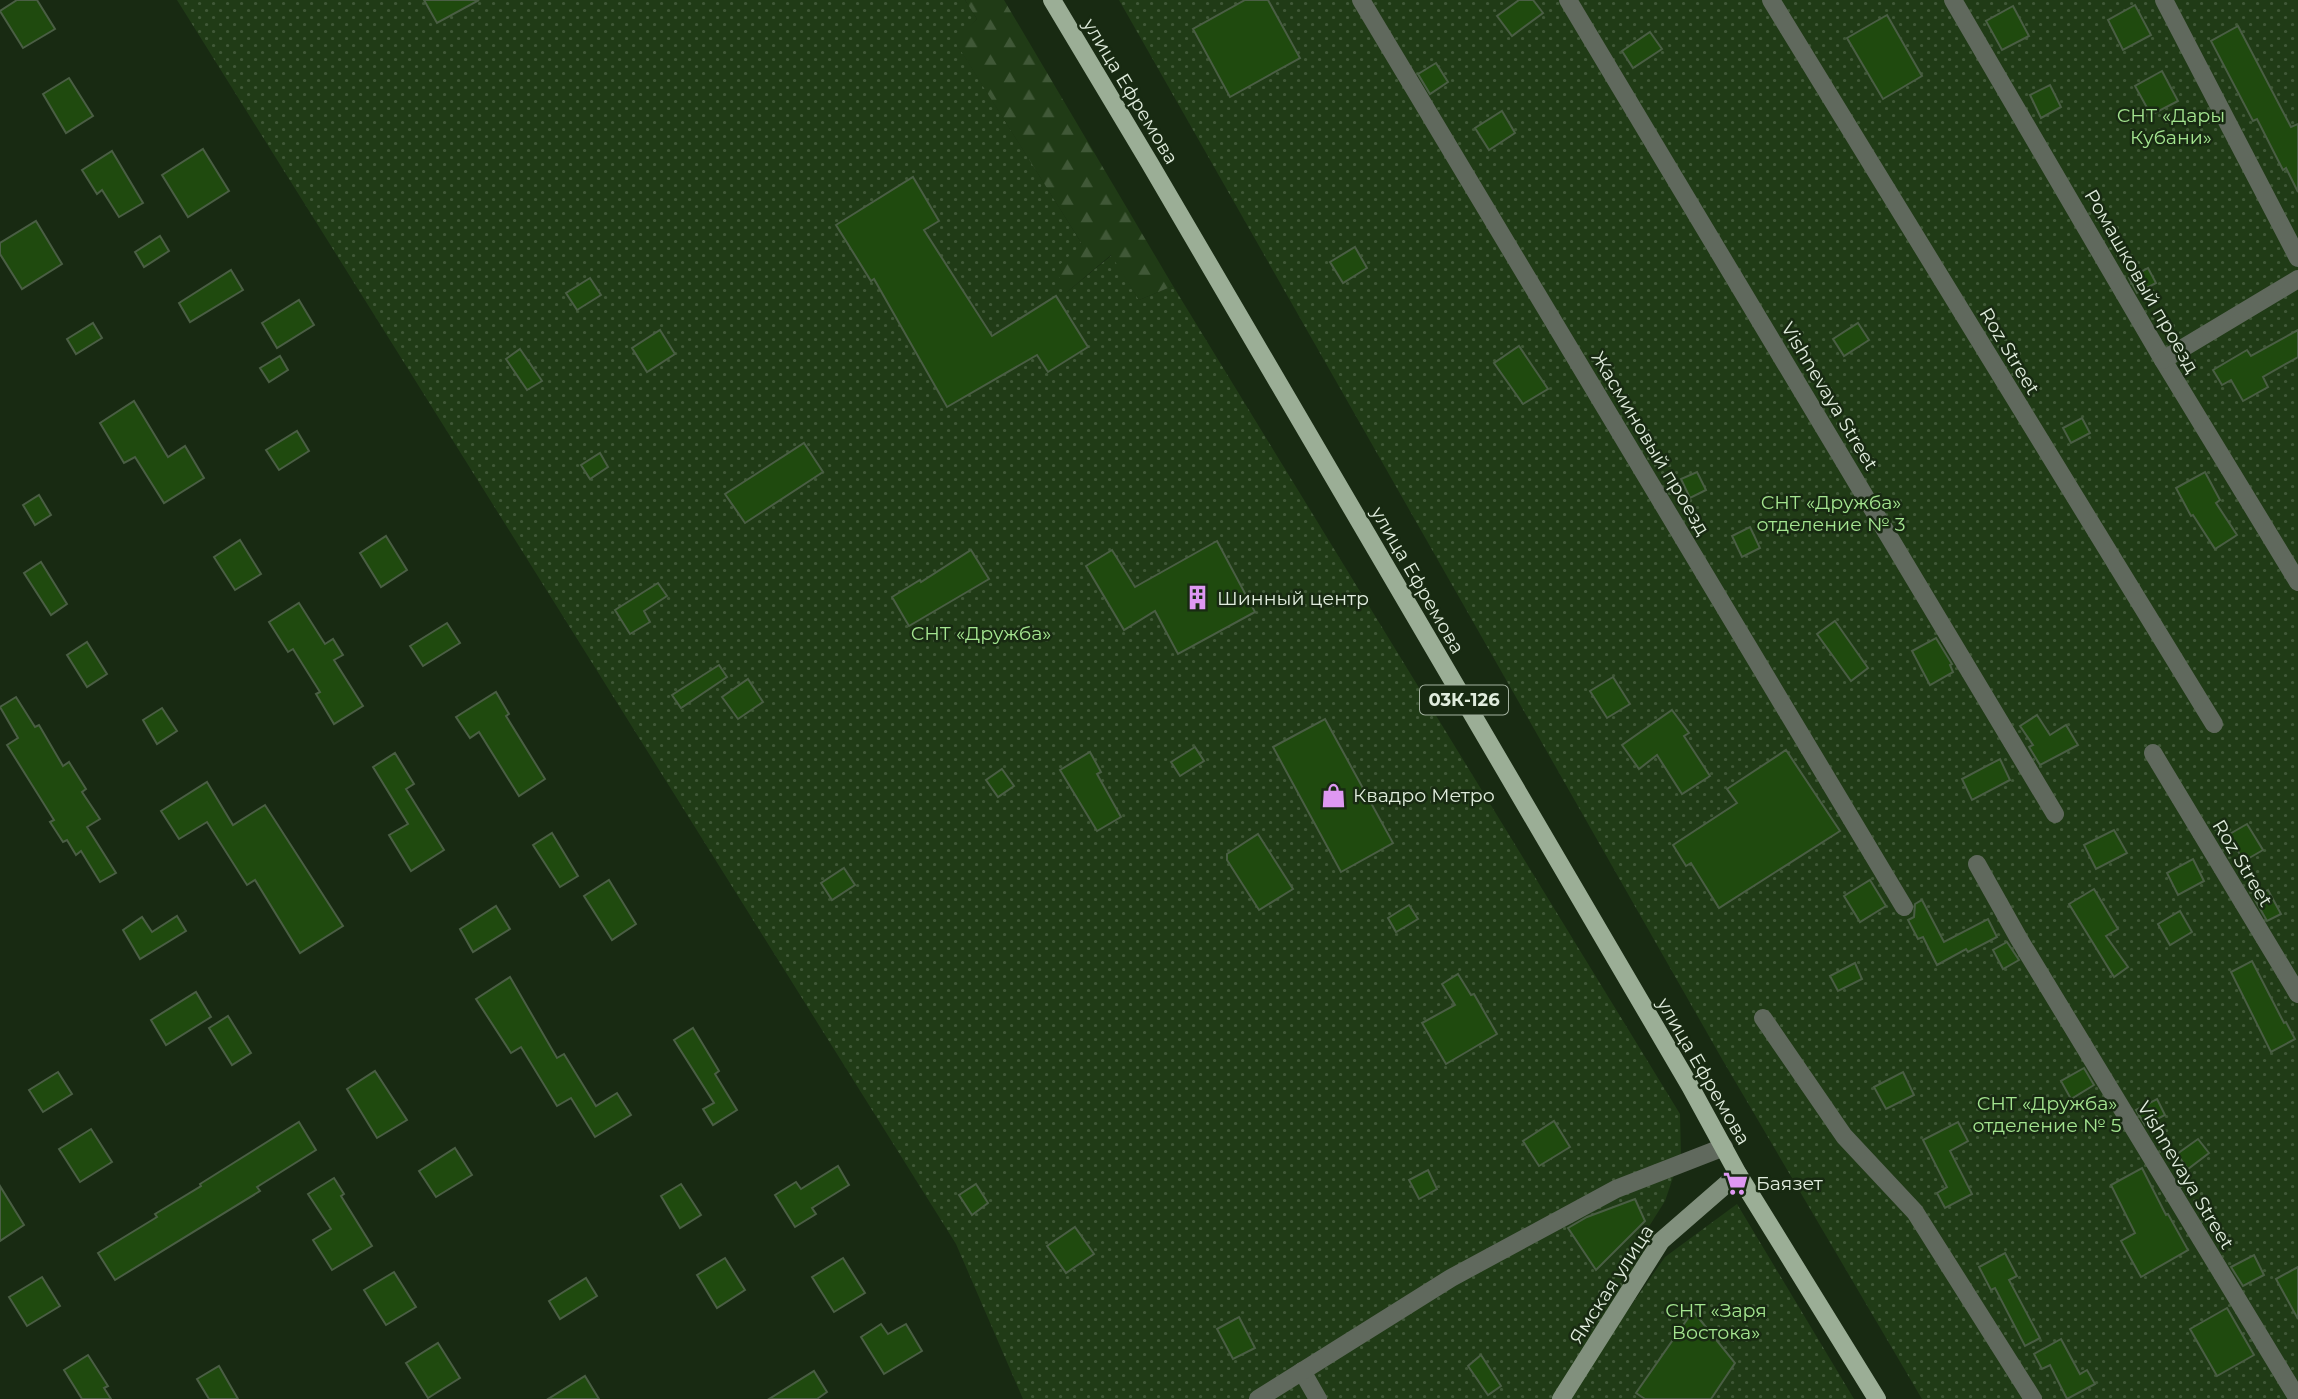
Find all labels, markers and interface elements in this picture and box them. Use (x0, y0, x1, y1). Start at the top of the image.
street label: улица Ефремова (1077, 13, 1183, 168)
park label: СНТ «Дары Кубани» (2117, 104, 2225, 149)
street label: Ромашковый проезд (2079, 185, 2204, 377)
street label: Roz Street (1975, 303, 2045, 399)
street label: Vishnevaya Street (1776, 318, 1883, 475)
street label: Жасминовый проезд (1587, 347, 1715, 539)
park label: СНТ «Дружба» отделение № 3 (1757, 491, 1905, 536)
street label: улица Ефремова (1366, 502, 1469, 658)
building icon: Шинный центр (1183, 584, 1211, 612)
place label: Шинный центр (1217, 587, 1369, 610)
park label: СНТ «Дружба» (911, 622, 1051, 645)
road number: 03К-126 (1420, 686, 1508, 714)
shop icon: Квадро Метро (1319, 781, 1347, 809)
place label: Квадро Метро (1353, 784, 1495, 807)
street label: Roz Street (2208, 815, 2278, 911)
street label: улица Ефремова (1652, 993, 1755, 1149)
park label: СНТ «Дружба» отделение № 5 (1973, 1092, 2122, 1137)
street label: Vishnevaya Street (2132, 1097, 2239, 1254)
supermarket icon: Баязет (1722, 1169, 1750, 1197)
place label: Баязет (1756, 1172, 1823, 1195)
street label: Ямская улица (1564, 1220, 1658, 1348)
park label: СНТ «Заря Востока» (1665, 1299, 1767, 1344)

